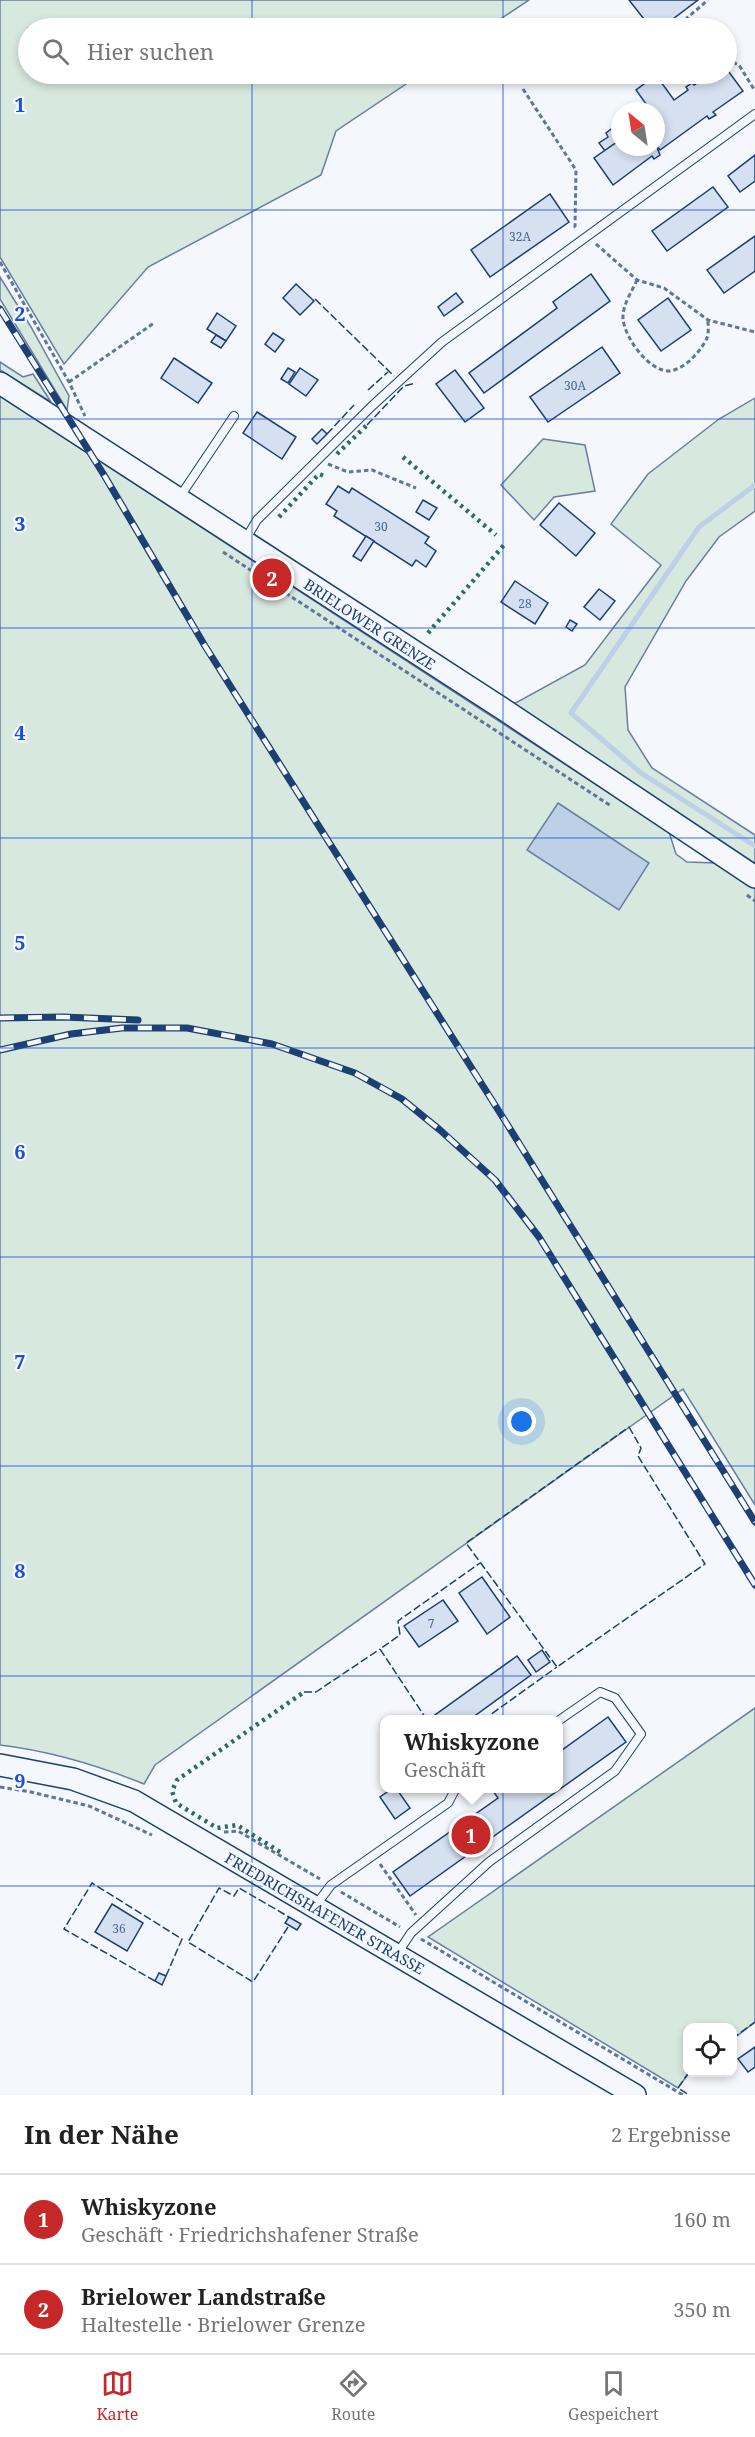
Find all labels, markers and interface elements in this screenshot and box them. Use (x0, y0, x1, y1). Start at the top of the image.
search box (18, 18, 737, 84)
icon: search (39, 35, 72, 68)
text: Hier suchen (87, 36, 214, 66)
text: 1 (14, 91, 26, 118)
north arrow (611, 102, 665, 156)
house number: 32A (509, 228, 531, 245)
text: 2 (14, 300, 26, 327)
house number: 30A (564, 377, 586, 394)
text: 3 (14, 510, 26, 537)
house number: 30 (374, 518, 388, 535)
pin: 2 (252, 556, 292, 600)
street label: BRIELOWER GRENZE (300, 574, 440, 674)
house number: 28 (518, 595, 532, 612)
text: 4 (14, 719, 26, 746)
text: 5 (14, 929, 26, 956)
text: 6 (14, 1138, 26, 1165)
text: 7 (14, 1348, 26, 1375)
your location (507, 1407, 536, 1436)
text: 8 (14, 1557, 26, 1584)
house number: 7 (428, 1615, 435, 1632)
popup (380, 1715, 563, 1793)
text: Whiskyzone (404, 1726, 539, 1756)
text: Geschäft (404, 1756, 486, 1783)
text: 9 (14, 1767, 26, 1794)
pin: 1 (452, 1812, 490, 1858)
street label: FRIEDRICHSHAFENER STRASSE (222, 1847, 428, 1979)
house number: 36 (112, 1920, 126, 1937)
map controls (683, 2023, 737, 2077)
button: locate (683, 2023, 737, 2077)
text: In der Nähe (24, 2116, 179, 2152)
text: 2 Ergebnisse (611, 2121, 731, 2148)
text: Whiskyzone (81, 2191, 217, 2221)
text: 1 (38, 2206, 49, 2233)
text: 160 m (673, 2206, 731, 2233)
text: Geschäft · Friedrichshafener Straße (81, 2221, 419, 2248)
text: Brielower Landstraße (81, 2281, 326, 2311)
text: 2 (38, 2296, 49, 2323)
text: 350 m (673, 2296, 731, 2323)
text: Haltestelle · Brielower Grenze (81, 2311, 365, 2338)
tab: Karte (96, 2367, 138, 2425)
tab: Route (331, 2367, 375, 2425)
tab: Gespeichert (568, 2367, 659, 2425)

